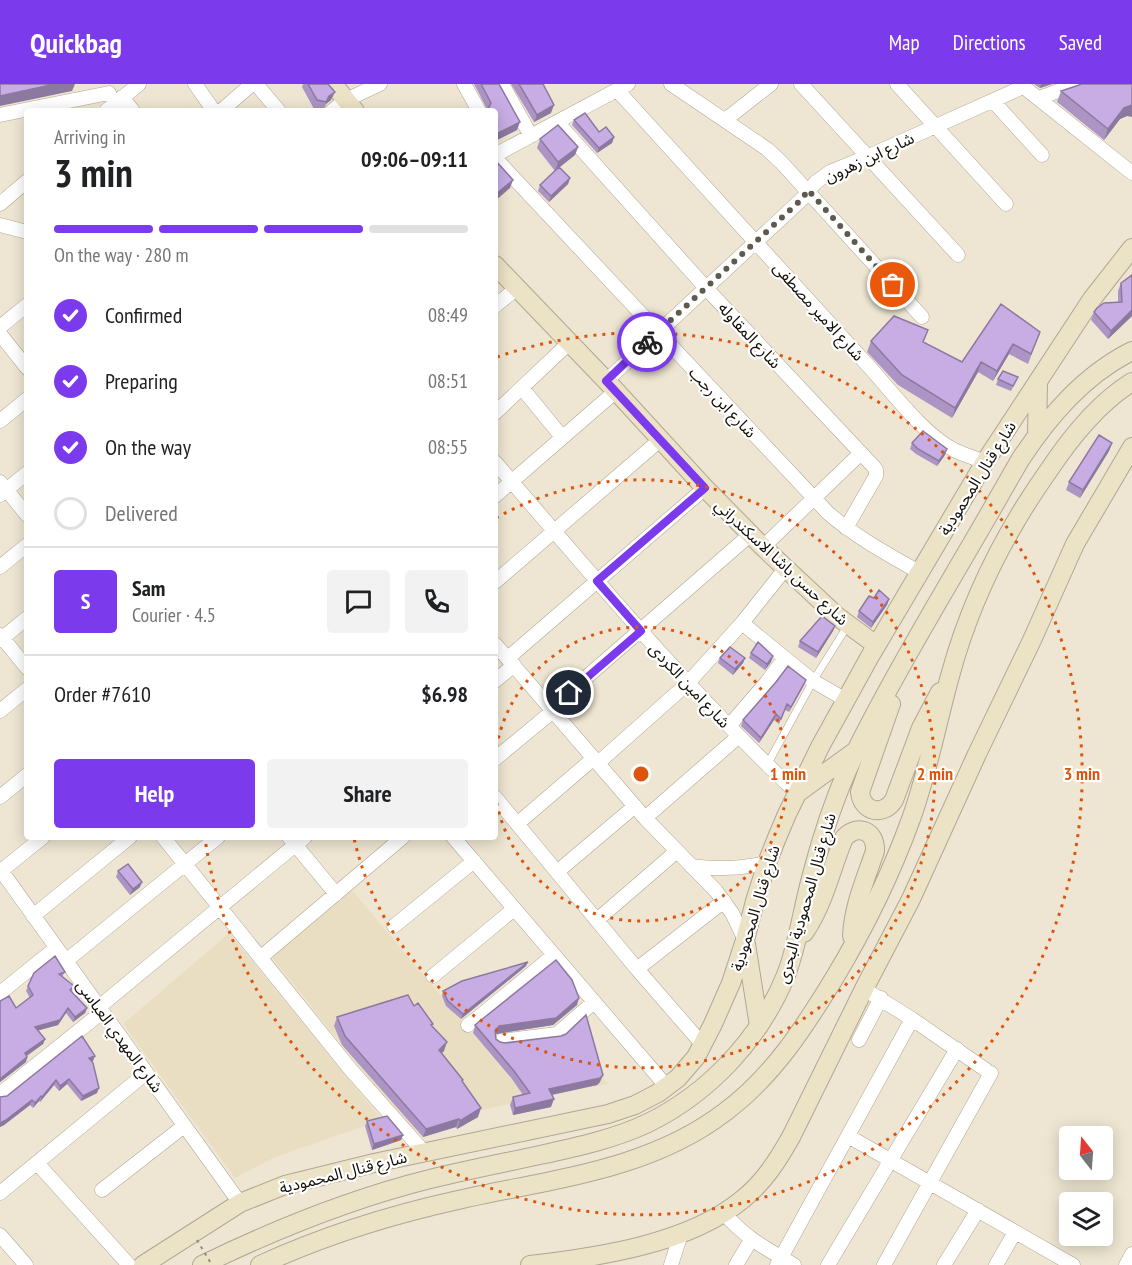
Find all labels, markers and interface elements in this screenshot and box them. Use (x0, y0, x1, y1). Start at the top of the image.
text: Quickbag (30, 24, 122, 61)
text: Map (889, 29, 920, 56)
text: Directions (953, 29, 1026, 56)
text: Saved (1059, 29, 1102, 56)
text: Arriving in (54, 124, 126, 150)
street label: شارع ابن زهرون (821, 128, 918, 189)
text: 09:06–09:11 (361, 145, 468, 173)
text: 3 min (54, 147, 133, 198)
text: On the way · 280 m (54, 242, 189, 268)
street label: شارع الامير مصطفى (767, 257, 869, 367)
pin (867, 259, 918, 310)
icon: bag (876, 268, 909, 301)
street label: شارع المقاوله (712, 298, 786, 374)
icon: check (54, 299, 87, 332)
text: Confirmed (105, 301, 182, 329)
text: 08:49 (428, 302, 468, 328)
courier (617, 312, 677, 372)
icon: bike (631, 326, 664, 359)
street label: شارع ابن رجب (683, 362, 761, 444)
icon: check (54, 365, 87, 398)
text: Preparing (105, 367, 178, 395)
text: 08:51 (428, 368, 468, 394)
street label: شارع قنال المحمودية (934, 417, 1023, 540)
icon: check (54, 431, 87, 464)
text: On the way (105, 433, 191, 461)
text: 08:55 (428, 434, 468, 460)
street label: شارع حسن باشا الاسكندراني (709, 495, 853, 631)
text: Delivered (105, 499, 178, 527)
button: chat (327, 570, 390, 633)
button: phone (405, 570, 468, 633)
text: Sam (132, 574, 165, 602)
text: S (81, 587, 90, 615)
text: Courier · 4.5 (132, 602, 216, 628)
street label: شارع امين الكردى (643, 638, 735, 734)
pin (543, 667, 594, 718)
icon: home (552, 676, 585, 709)
text: Order #7610 (54, 680, 151, 708)
text: $6.98 (421, 680, 468, 708)
button: Help (54, 759, 255, 828)
button: Share (267, 759, 468, 828)
text: 1 min (770, 762, 806, 785)
text: 2 min (917, 762, 953, 785)
text: 3 min (1064, 762, 1100, 785)
centre of rings (631, 764, 651, 784)
street label: شارع قنال المحمودية البحرى (772, 810, 843, 986)
street label: شارع قنال المحمودية (726, 843, 787, 974)
street label: شارع المهدي العباسى (70, 976, 168, 1098)
north arrow (1059, 1126, 1113, 1180)
map controls (1059, 1126, 1113, 1246)
street label: شارع قنال المحمودية (277, 1146, 410, 1200)
button: layers (1059, 1192, 1113, 1246)

